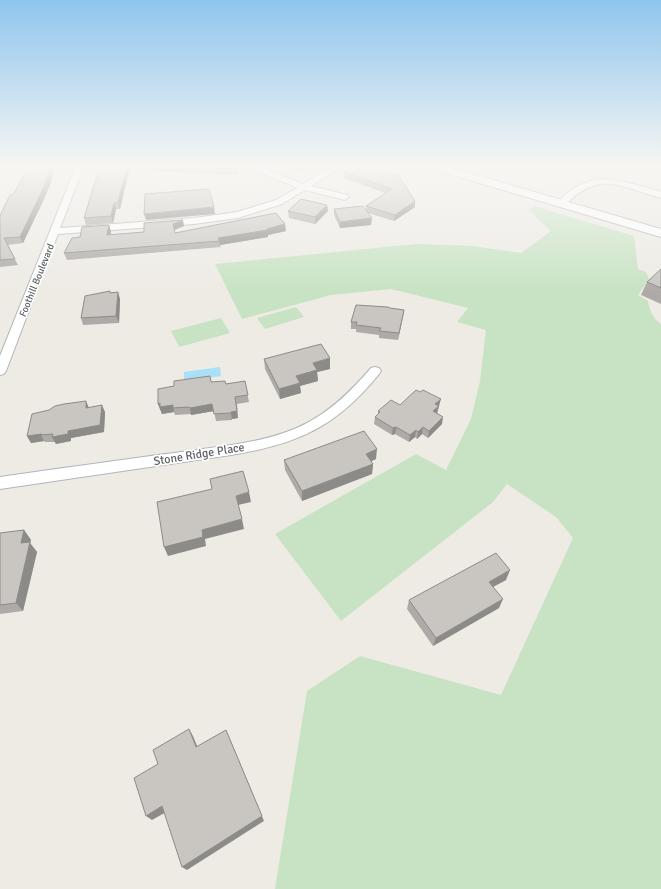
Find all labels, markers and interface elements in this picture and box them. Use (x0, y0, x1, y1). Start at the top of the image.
street label: Foothill Boulevard (17, 242, 57, 319)
street label: Stone Ridge Place (152, 440, 246, 469)

